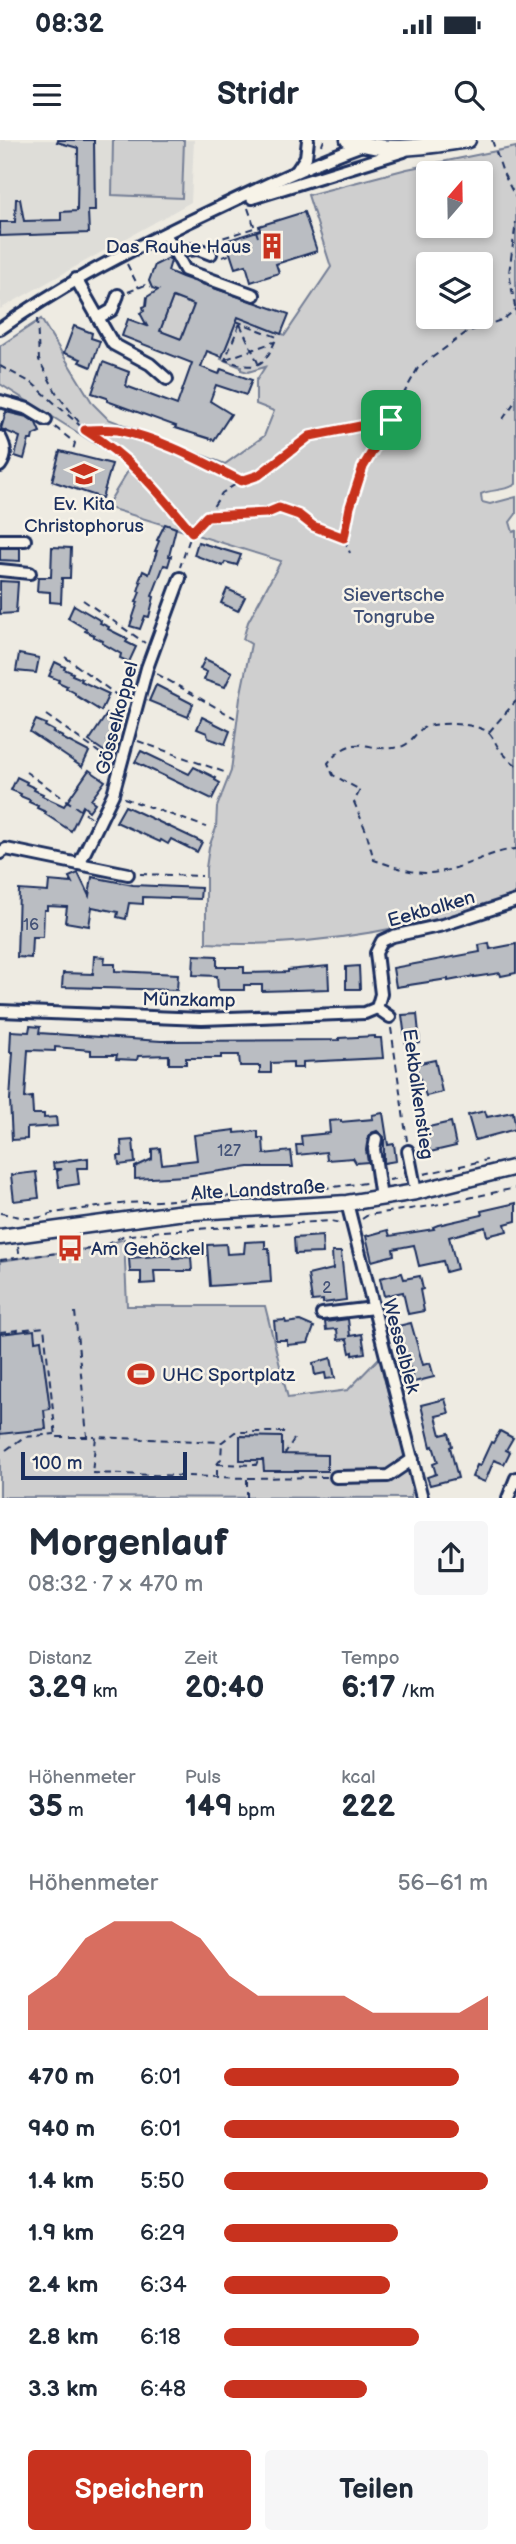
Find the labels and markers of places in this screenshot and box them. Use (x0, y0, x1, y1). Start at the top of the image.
building icon: Das Rauhe Haus (257, 231, 287, 261)
place label: Das Rauhe Haus (106, 236, 251, 259)
pin (361, 390, 421, 450)
school or university icon: Ev. Kita Christophorus (69, 459, 99, 489)
place label: Ev. Kita Christophorus (24, 493, 144, 538)
bus stop icon: Am Gehöckel (55, 1233, 85, 1263)
place label: Am Gehöckel (91, 1238, 205, 1261)
sports icon: UHC Sportplatz (126, 1359, 156, 1389)
place label: UHC Sportplatz (162, 1364, 296, 1387)

